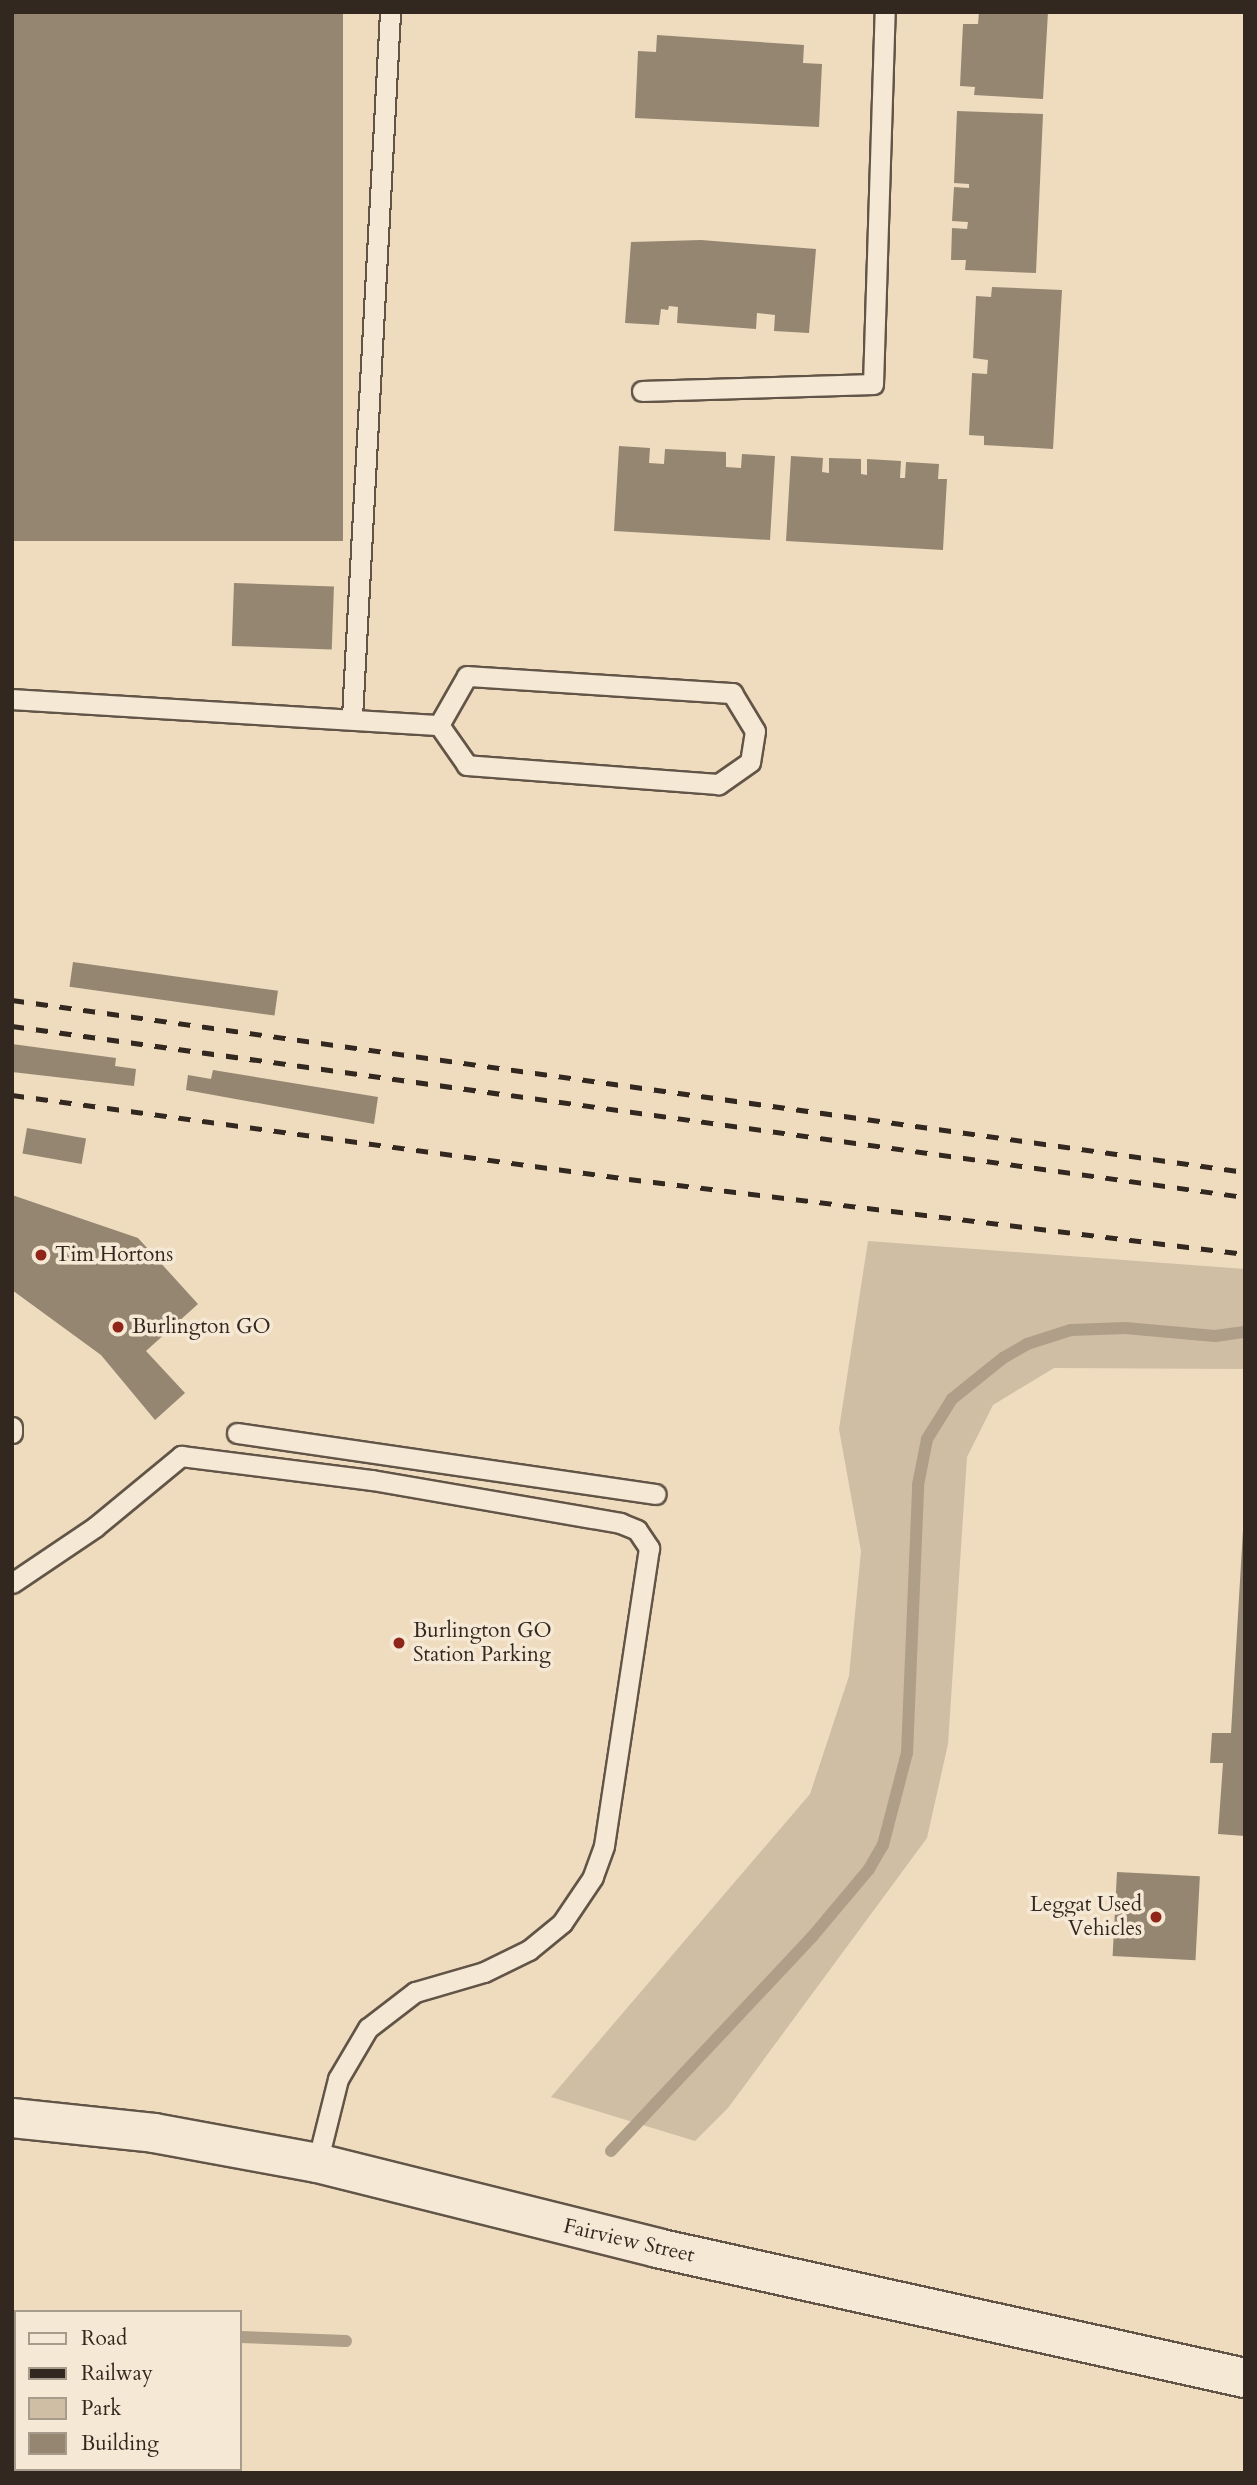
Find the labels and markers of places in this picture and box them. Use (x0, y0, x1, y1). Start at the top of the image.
place label: Tim Hortons (55, 1242, 173, 1268)
marker: Tim Hortons (33, 1247, 49, 1263)
place label: Burlington GO (132, 1314, 271, 1340)
marker: Burlington GO (110, 1319, 126, 1335)
place label: Burlington GO Station Parking (413, 1618, 552, 1668)
marker: Burlington GO Station Parking (391, 1635, 407, 1651)
place label: Leggat Used Vehicles (1030, 1892, 1142, 1942)
marker: Leggat Used Vehicles (1148, 1909, 1164, 1925)

